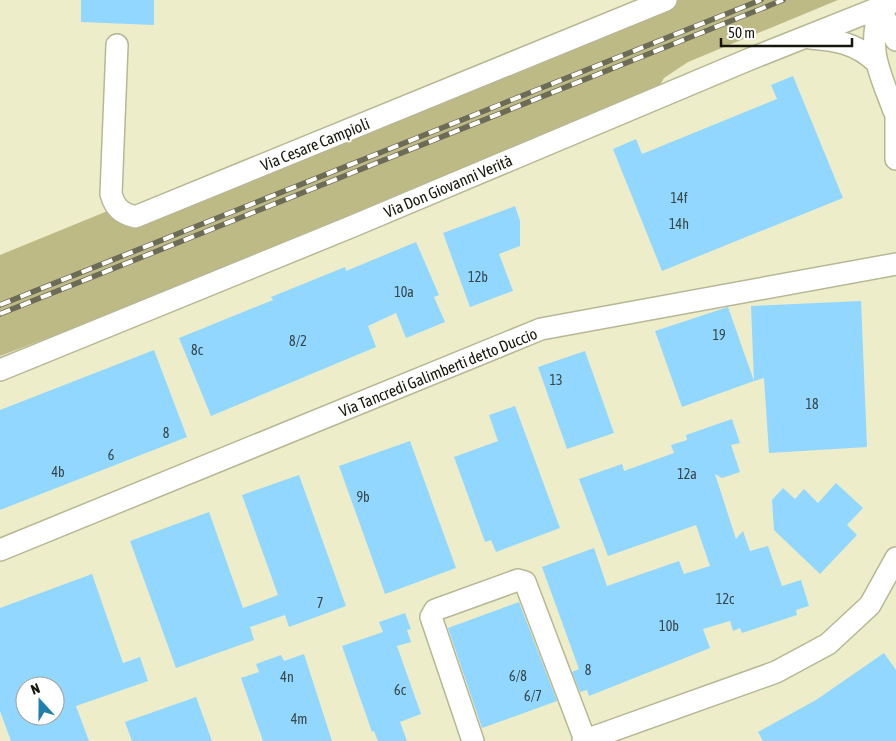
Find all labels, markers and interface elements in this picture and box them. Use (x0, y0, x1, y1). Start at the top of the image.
scale bar (721, 15, 852, 47)
text: 50 m (728, 24, 755, 41)
street label: Via Cesare Campioli (258, 114, 372, 175)
street label: Via Don Giovanni Verità (381, 151, 515, 221)
house number: 14f (670, 190, 688, 206)
house number: 14h (669, 216, 689, 232)
house number: 12b (468, 269, 488, 285)
house number: 10a (394, 284, 414, 300)
street label: Via Tancredi Galimberti detto Duccio (336, 324, 540, 420)
house number: 19 (712, 327, 726, 343)
house number: 8/2 (289, 333, 307, 349)
house number: 8c (191, 342, 204, 358)
house number: 13 (549, 372, 563, 388)
house number: 18 (805, 396, 819, 412)
house number: 8 (163, 425, 170, 441)
house number: 6 (108, 447, 115, 463)
house number: 4b (51, 464, 65, 480)
house number: 12a (677, 466, 697, 482)
house number: 9b (356, 489, 370, 505)
house number: 12c (716, 591, 735, 607)
house number: 7 (317, 595, 323, 611)
house number: 10b (659, 618, 679, 634)
house number: 8 (585, 662, 592, 678)
house number: 6/8 (509, 668, 527, 684)
house number: 4n (280, 669, 294, 685)
north arrow (15, 676, 65, 726)
text: N (29, 680, 42, 698)
house number: 6c (394, 682, 407, 698)
house number: 6/7 (524, 688, 542, 704)
house number: 4m (291, 711, 307, 727)

